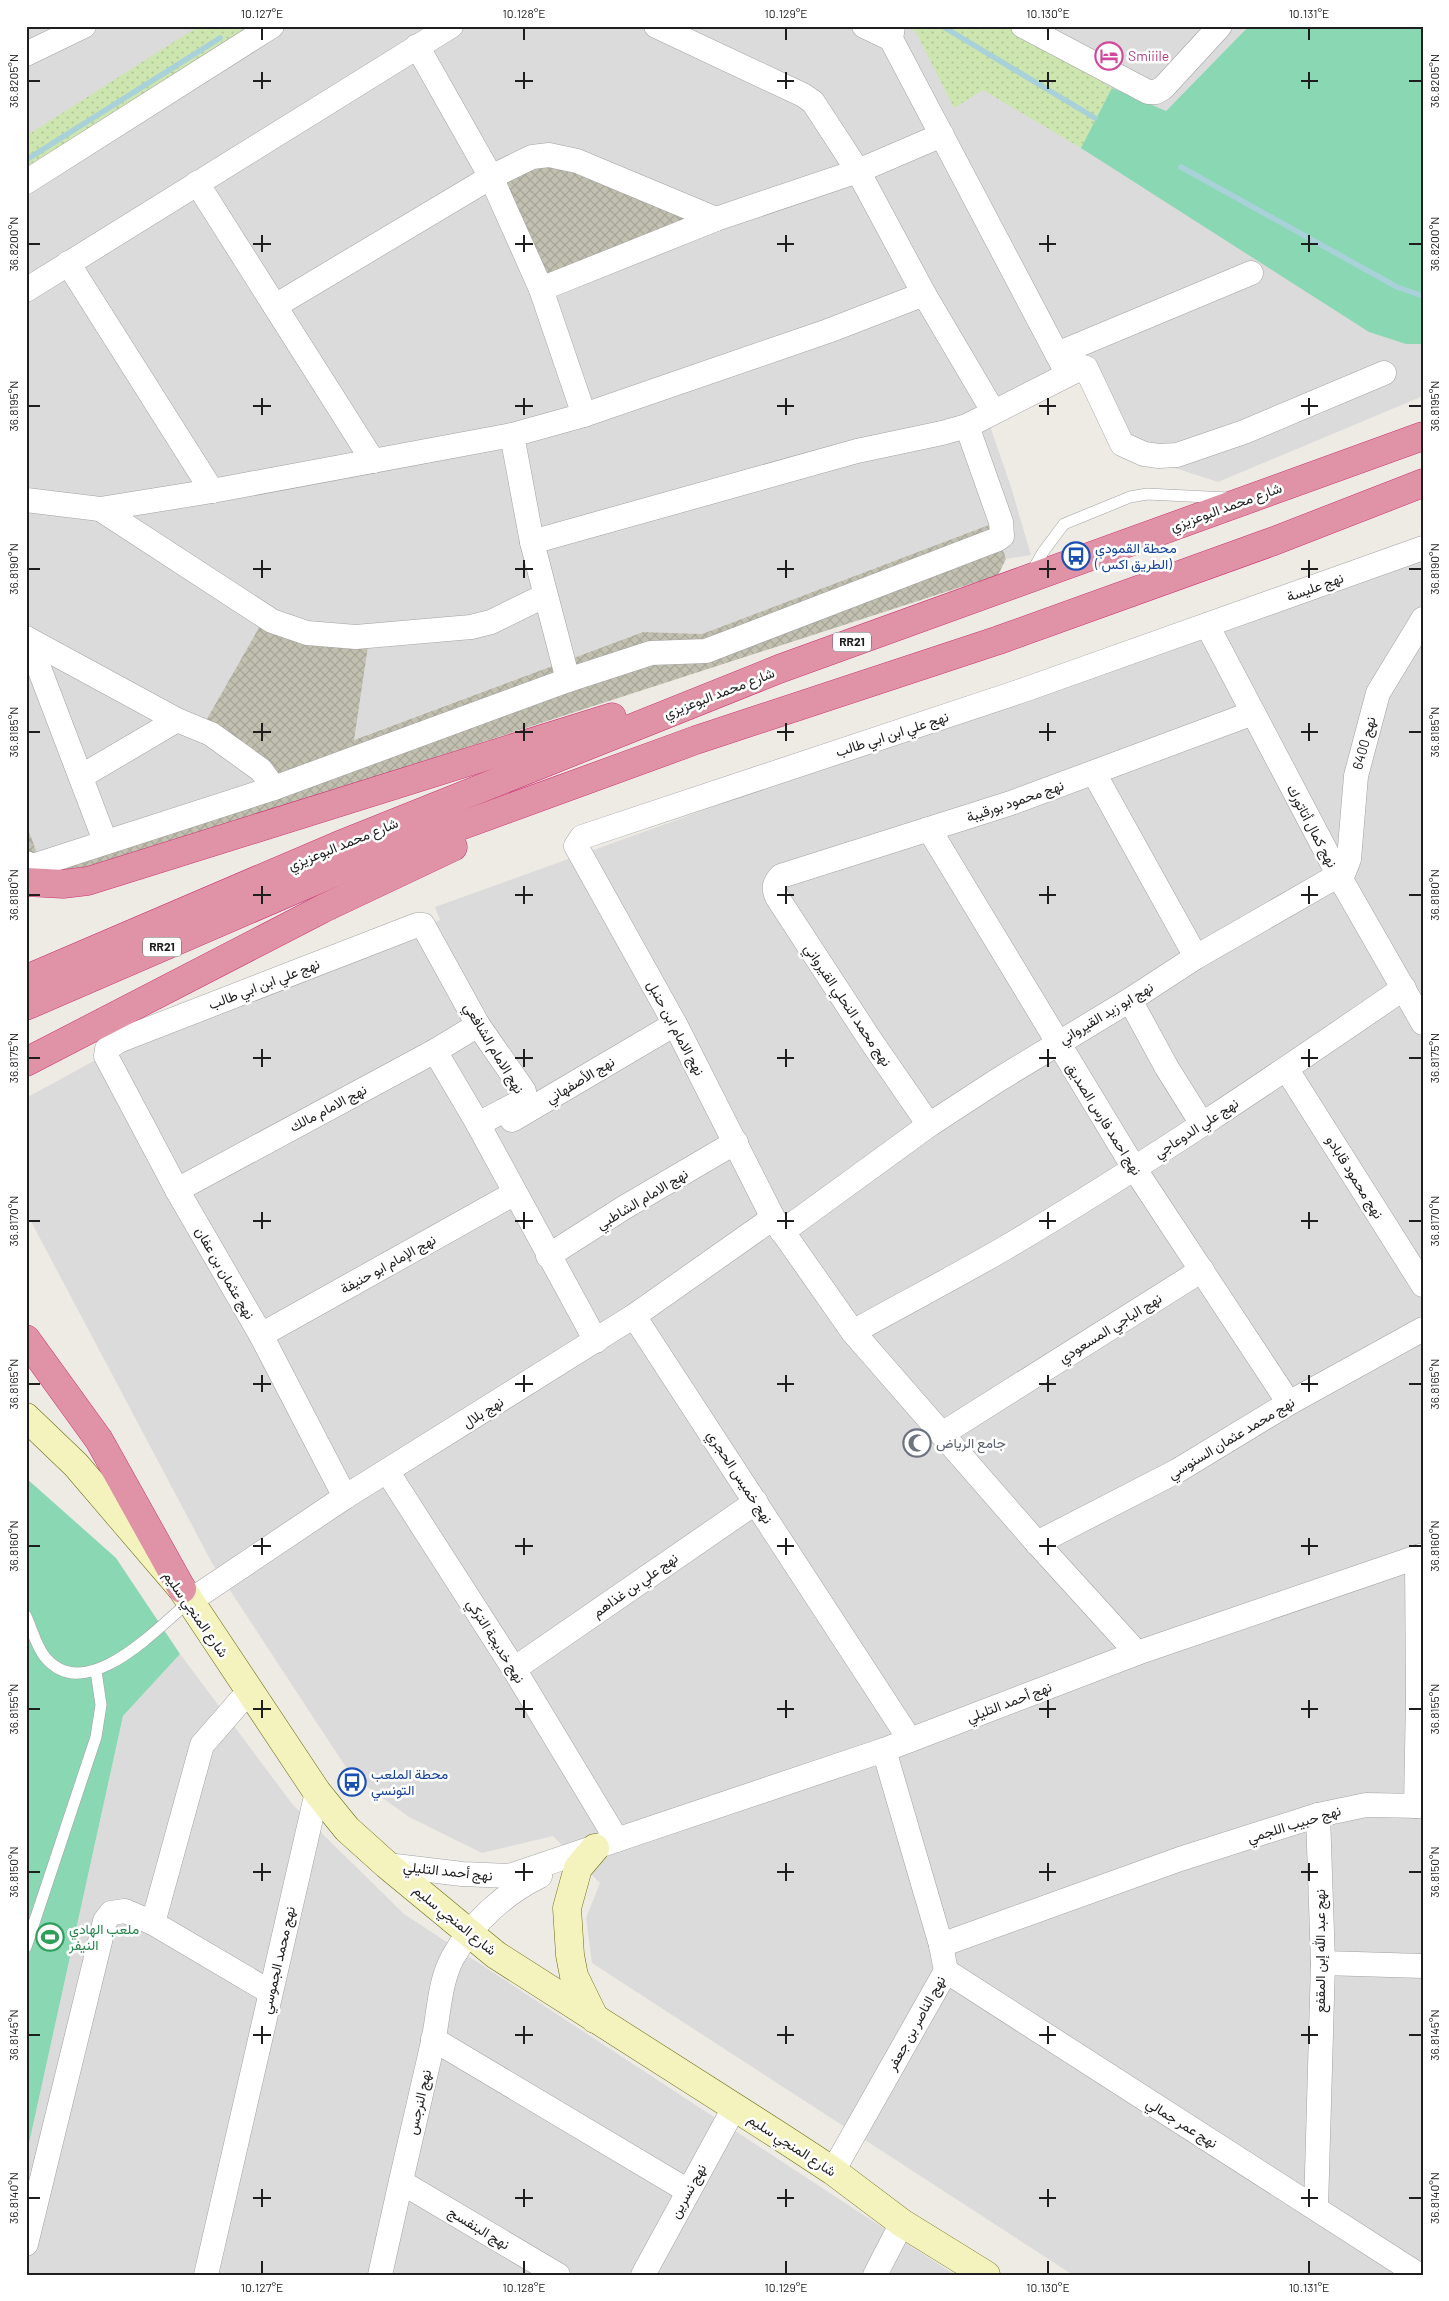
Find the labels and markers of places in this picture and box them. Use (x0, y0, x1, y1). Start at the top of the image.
hotel icon: Smiiile (1094, 41, 1124, 71)
place label: Smiiile (1128, 47, 1169, 64)
place label: محطة القمودي ( الطريق اكس) (1094, 539, 1177, 573)
bus stop icon: محطة القمودي ( الطريق اكس) (1061, 541, 1091, 571)
mosque icon: جامع الرياض (902, 1428, 932, 1458)
place label: جامع الرياض (936, 1434, 1006, 1454)
place label: محطة الملعب التونسي (371, 1765, 448, 1802)
bus stop icon: محطة الملعب التونسي (337, 1767, 367, 1797)
place label: ملعب الهادي النيفر (68, 1920, 139, 1954)
sports icon: ملعب الهادي النيفر (35, 1922, 65, 1952)

